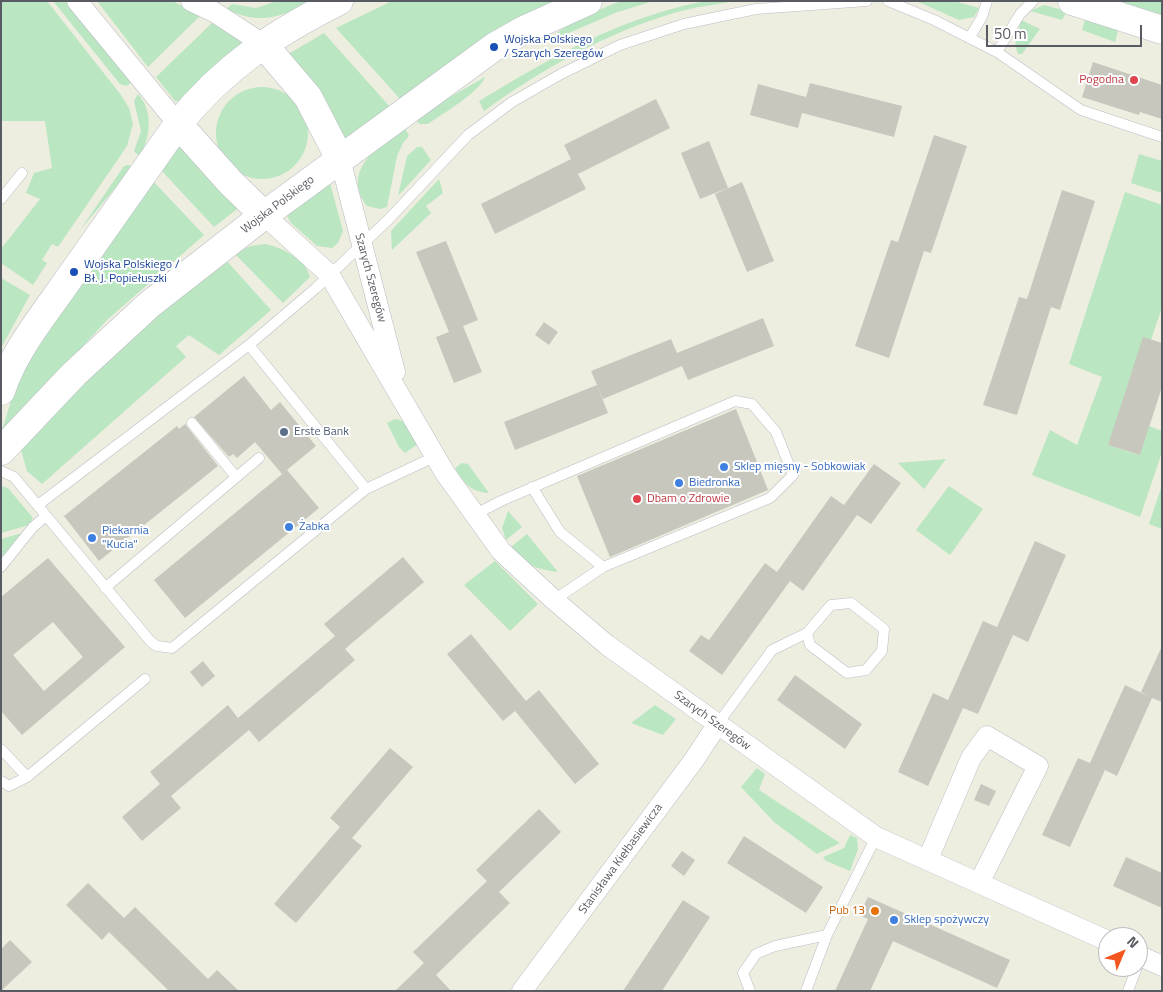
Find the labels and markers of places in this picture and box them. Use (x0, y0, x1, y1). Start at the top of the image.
place label: Wojska Polskiego / Szarych Szeregów (504, 33, 603, 61)
marker: Wojska Polskiego / Szarych Szeregów (488, 41, 500, 53)
place label: Pogodna (1079, 73, 1124, 87)
marker: Pogodna (1128, 74, 1140, 86)
place label: Wojska Polskiego / Bł. J. Popiełuszki (84, 258, 180, 286)
marker: Wojska Polskiego / Bł. J. Popiełuszki (68, 266, 80, 278)
place label: Erste Bank (294, 425, 349, 439)
marker: Erste Bank (278, 426, 290, 438)
place label: Sklep mięsny - Sobkowiak (734, 460, 866, 474)
marker: Sklep mięsny - Sobkowiak (718, 461, 730, 473)
place label: Biedronka (689, 476, 740, 490)
marker: Biedronka (673, 477, 685, 489)
place label: Dbam o Zdrowie (647, 492, 729, 506)
marker: Dbam o Zdrowie (631, 493, 643, 505)
place label: Żabka (299, 520, 329, 534)
marker: Żabka (283, 521, 295, 533)
place label: Piekarnia "Kucia" (102, 524, 149, 552)
marker: Piekarnia "Kucia" (86, 532, 98, 544)
place label: Pub 13 (829, 904, 865, 918)
marker: Pub 13 (869, 905, 881, 917)
place label: Sklep spożywczy (904, 913, 989, 927)
marker: Sklep spożywczy (888, 914, 900, 926)

